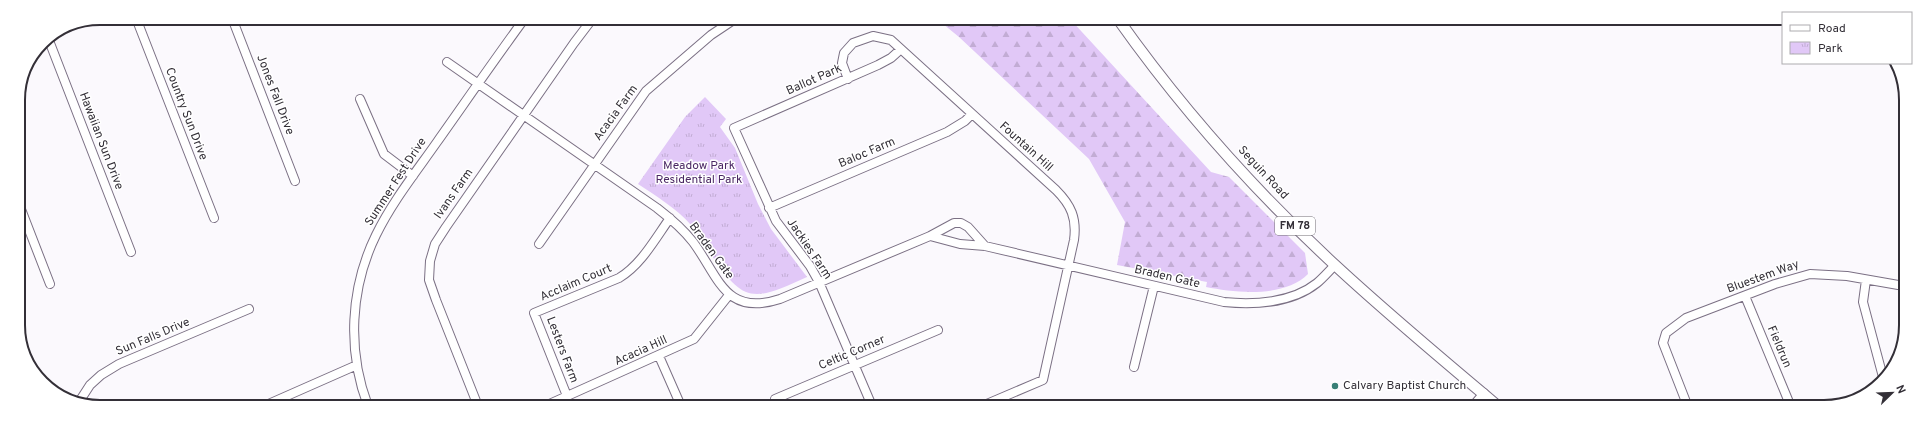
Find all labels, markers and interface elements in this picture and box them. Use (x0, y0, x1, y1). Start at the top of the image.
legend (1782, 12, 1912, 64)
text: Road (1818, 21, 1846, 37)
text: Park (1818, 41, 1843, 57)
street label: Jones Fall Drive (252, 53, 298, 137)
street label: Ballot Park (784, 61, 844, 99)
street label: Country Sun Drive (161, 65, 211, 163)
street label: Acacia Farm (590, 82, 642, 144)
street label: Hawaiian Sun Drive (75, 90, 127, 192)
street label: Fountain Hill (996, 119, 1056, 175)
street label: Baloc Farm (836, 134, 898, 172)
street label: Summer Fest Drive (361, 135, 431, 229)
street label: Seguin Road (1234, 143, 1292, 203)
park label: Meadow Park Residential Park (656, 158, 742, 188)
street label: Ivans Farm (431, 166, 477, 222)
street label: Jackies Farm (783, 215, 835, 283)
road number: FM 78 (1275, 217, 1315, 235)
street label: Braden Gate (685, 219, 737, 283)
street label: Bluestem Way (1725, 257, 1801, 297)
street label: Acclaim Court (538, 261, 614, 305)
street label: Braden Gate (1133, 262, 1201, 292)
street label: Sun Falls Drive (114, 314, 192, 360)
street label: Lesters Farm (542, 315, 582, 385)
street label: Fieldrun (1763, 323, 1795, 371)
street label: Acacia Hill (612, 332, 670, 370)
street label: Celtic Corner (816, 332, 888, 374)
north arrow (1872, 373, 1912, 413)
place label: Calvary Baptist Church (1343, 378, 1466, 394)
marker: Calvary Baptist Church (1330, 381, 1340, 391)
text: N (1892, 383, 1908, 396)

